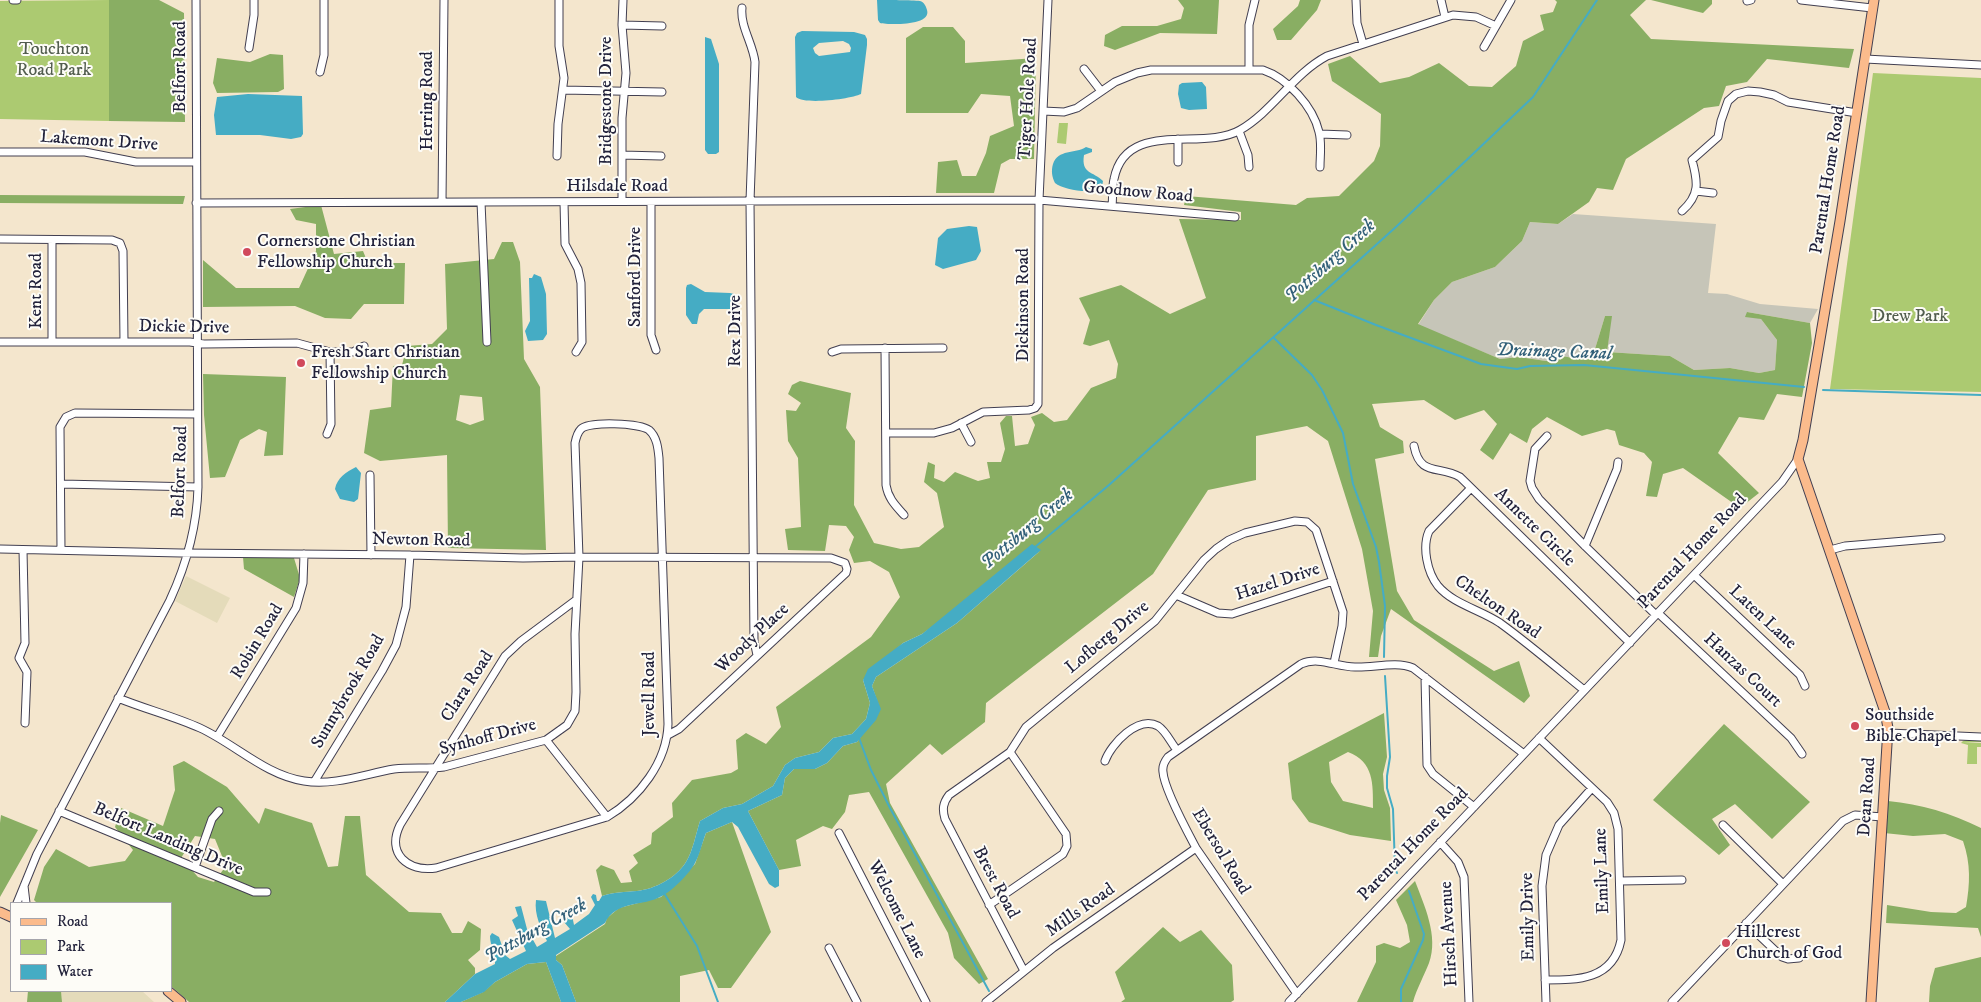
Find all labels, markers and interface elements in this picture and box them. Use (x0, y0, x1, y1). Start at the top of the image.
street label: Belfort Road (170, 21, 192, 113)
street label: Bridgestone Drive (596, 36, 618, 166)
street label: Tiger Hole Road (1015, 37, 1043, 161)
park label: Touchton Road Park (17, 39, 91, 82)
street label: Herring Road (417, 51, 439, 151)
street label: Parental Home Road (1807, 104, 1851, 256)
street label: Lakemont Drive (39, 127, 159, 157)
street label: Hilsdale Road (566, 176, 668, 198)
street label: Goodnow Road (1082, 177, 1194, 209)
water label: Pottsburg Creek (1281, 215, 1381, 309)
street label: Sanford Drive (625, 227, 647, 327)
place label: Cornerstone Christian Fellowship Church (257, 231, 415, 274)
marker: Cornerstone Christian Fellowship Church (241, 246, 253, 258)
street label: Dickinson Road (1013, 248, 1035, 362)
street label: Kent Road (26, 253, 48, 329)
street label: Rex Drive (725, 295, 747, 367)
park label: Drew Park (1872, 306, 1948, 328)
street label: Dickie Drive (138, 316, 230, 340)
water label: Drainage Canal (1496, 340, 1612, 366)
place label: Fresh Start Christian Fellowship Church (311, 342, 460, 384)
marker: Fresh Start Christian Fellowship Church (295, 357, 307, 369)
street label: Belfort Road (169, 426, 193, 518)
street label: Annette Circle (1489, 484, 1579, 572)
water label: Pottsburg Creek (977, 485, 1079, 575)
street label: Parental Home Road (1634, 490, 1752, 614)
street label: Newton Road (372, 529, 470, 553)
street label: Hazel Drive (1233, 559, 1323, 607)
street label: Chelton Road (1450, 571, 1544, 645)
street label: Laten Lane (1724, 581, 1800, 655)
street label: Lofberg Drive (1062, 597, 1154, 679)
street label: Woody Place (712, 599, 794, 679)
street label: Robin Road (227, 600, 289, 684)
street label: Hanzas Court (1698, 629, 1786, 713)
street label: Sunnybrook Road (308, 631, 390, 753)
street label: Clara Road (437, 647, 499, 727)
street label: Jewell Road (639, 651, 661, 737)
place label: Southside Bible Chapel (1865, 705, 1957, 748)
street label: Synhoff Drive (437, 715, 539, 761)
marker: Southside Bible Chapel (1849, 720, 1861, 732)
street label: Dean Road (1854, 757, 1882, 837)
street label: Parental Home Road (1354, 784, 1474, 906)
street label: Belfort Landing Drive (90, 799, 246, 881)
street label: Ebersol Road (1186, 805, 1254, 899)
street label: Emily Lane (1591, 828, 1615, 914)
street label: Brest Road (967, 843, 1023, 923)
street label: Welcome Lane (862, 857, 930, 963)
street label: Emily Drive (1517, 873, 1541, 961)
street label: Mills Road (1042, 879, 1120, 943)
street label: Hirsch Avenue (1436, 881, 1464, 987)
water label: Pottsburg Creek (481, 894, 591, 970)
legend (10, 902, 172, 992)
text: Road (57, 912, 88, 931)
place label: Hillcrest Church of God (1736, 922, 1842, 964)
text: Park (57, 937, 85, 956)
marker: Hillcrest Church of God (1720, 937, 1732, 949)
text: Water (57, 962, 93, 981)

